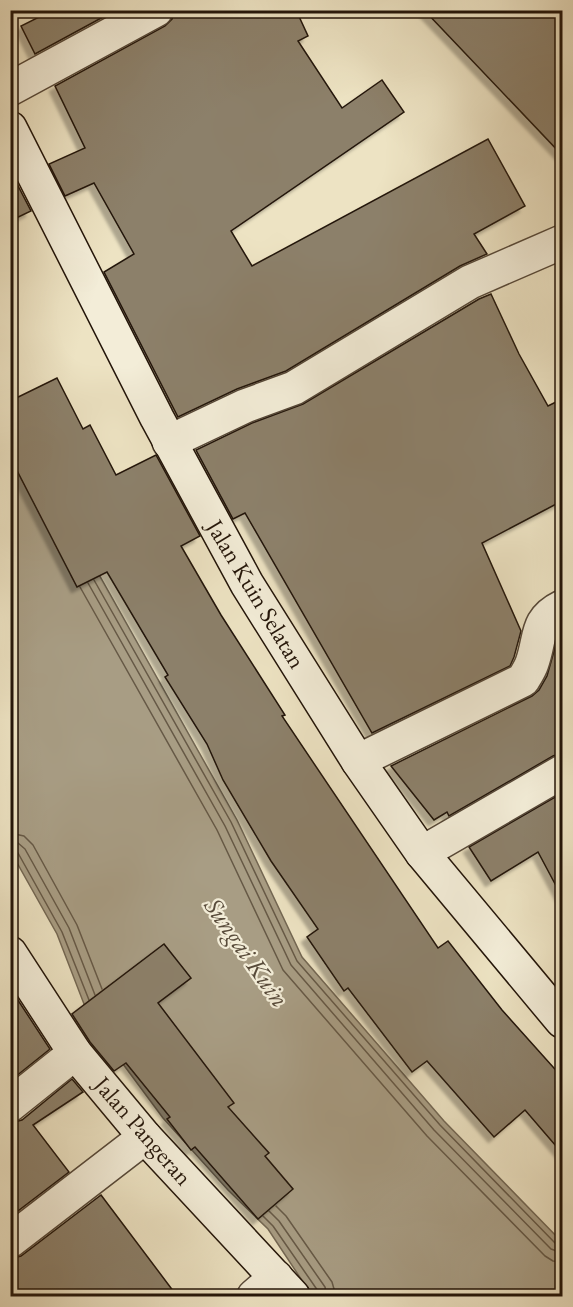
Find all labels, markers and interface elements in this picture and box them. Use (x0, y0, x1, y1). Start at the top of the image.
street label: Jalan Kuin Selatan (199, 512, 313, 674)
water label: Sungai Kuin (196, 890, 297, 1014)
street label: Jalan Pangeran (86, 1068, 200, 1192)

